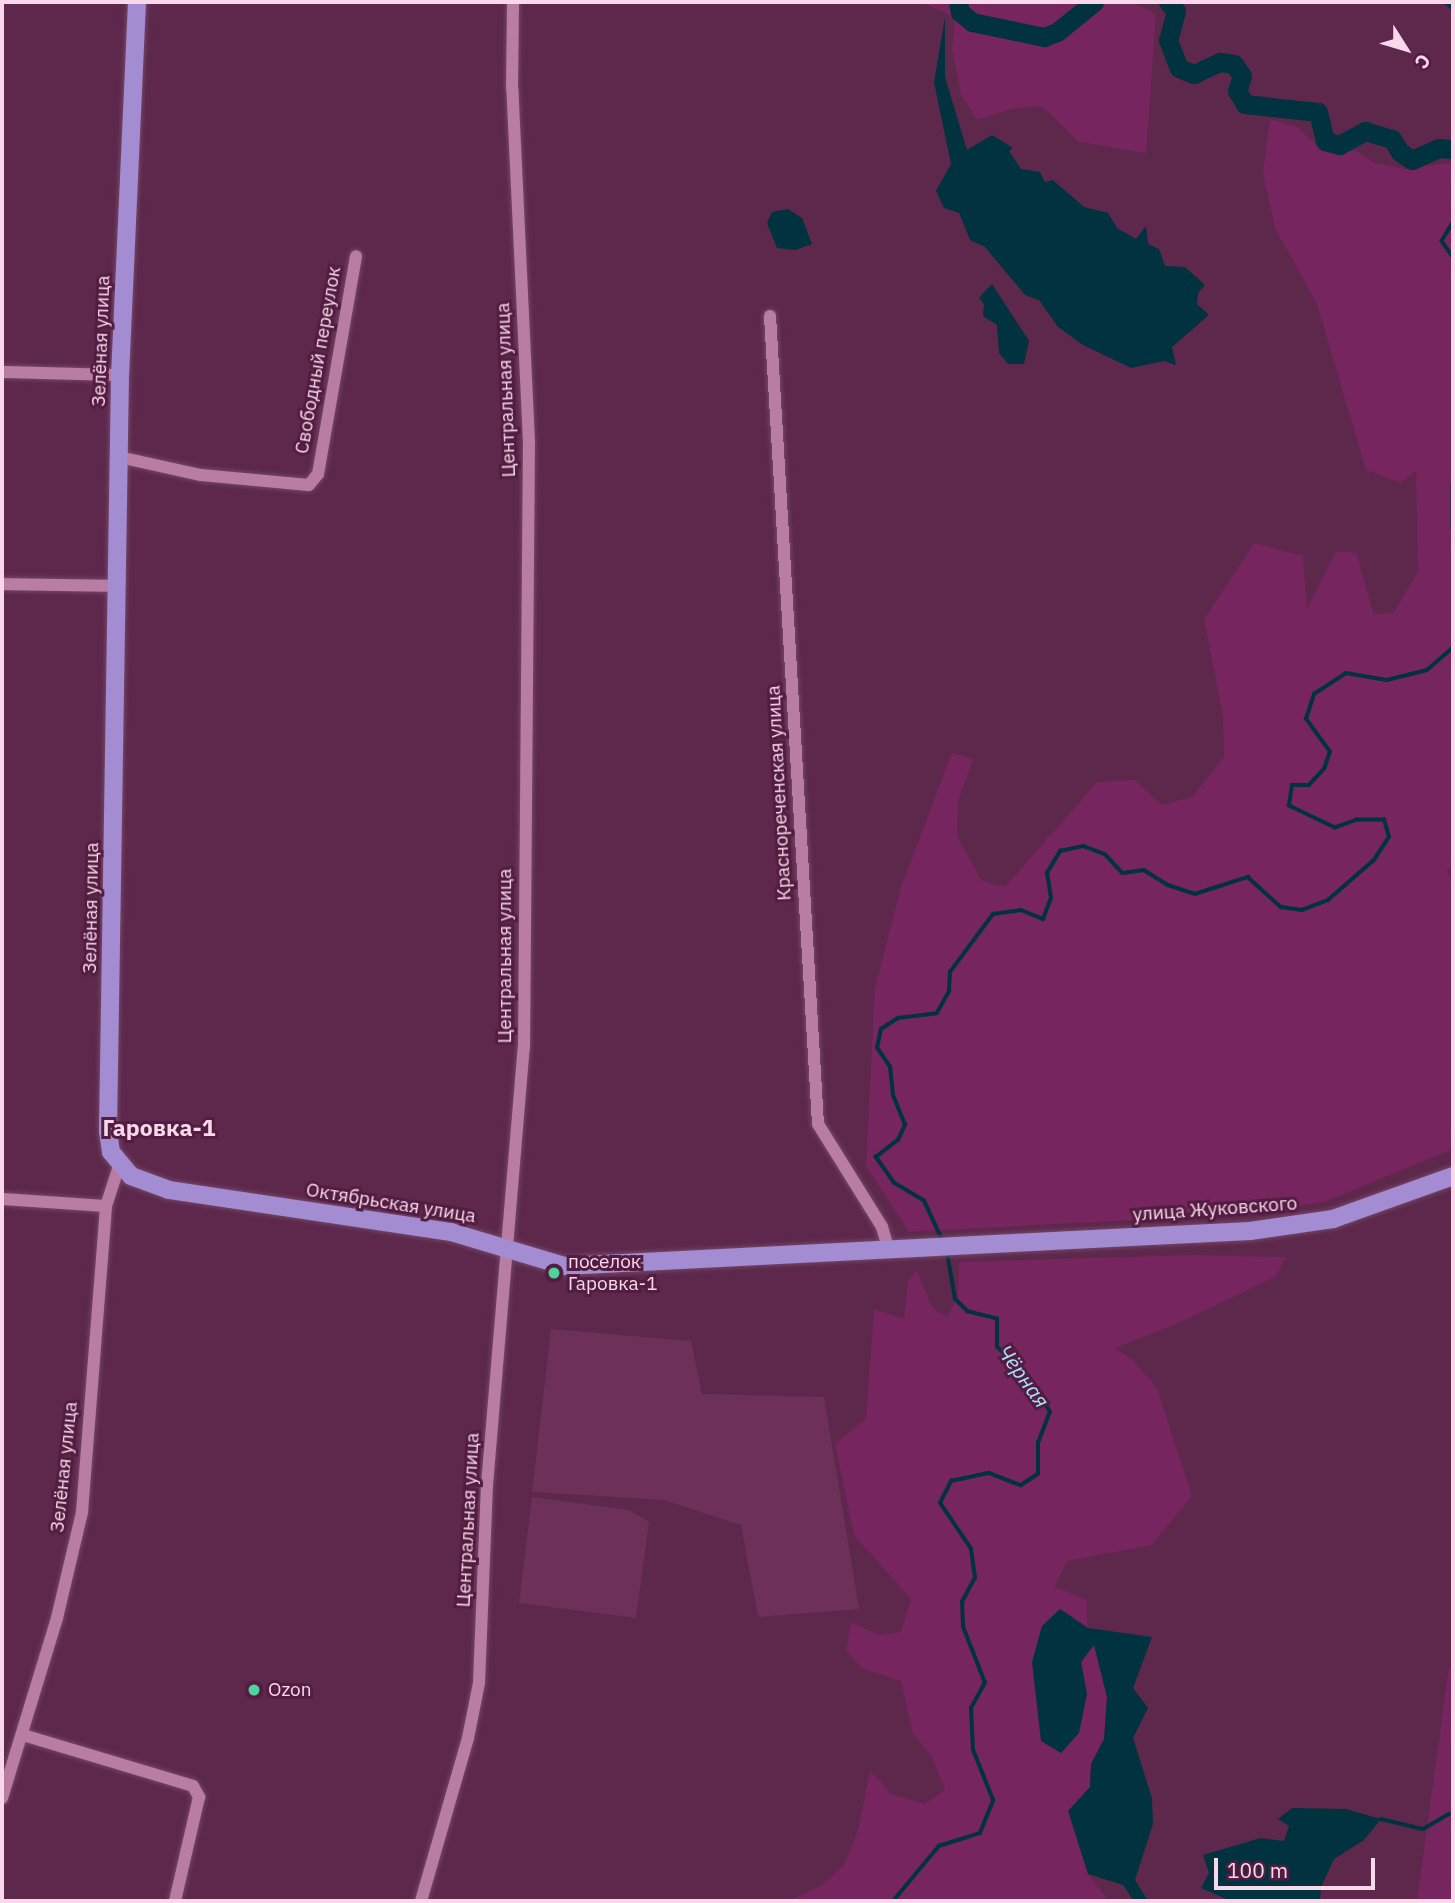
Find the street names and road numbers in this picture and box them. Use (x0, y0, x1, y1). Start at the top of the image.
street label: Свободный переулок (290, 264, 346, 456)
street label: Зелёная улица (87, 275, 115, 407)
street label: Центральная улица (492, 302, 520, 478)
street label: Краснореченская улица (762, 685, 796, 901)
street label: Зелёная улица (78, 842, 104, 974)
street label: Центральная улица (494, 869, 516, 1043)
street label: Октябрьская улица (304, 1178, 478, 1228)
street label: улица Жуковского (1132, 1192, 1298, 1226)
street label: Зелёная улица (46, 1400, 82, 1534)
street label: Центральная улица (452, 1432, 484, 1608)

